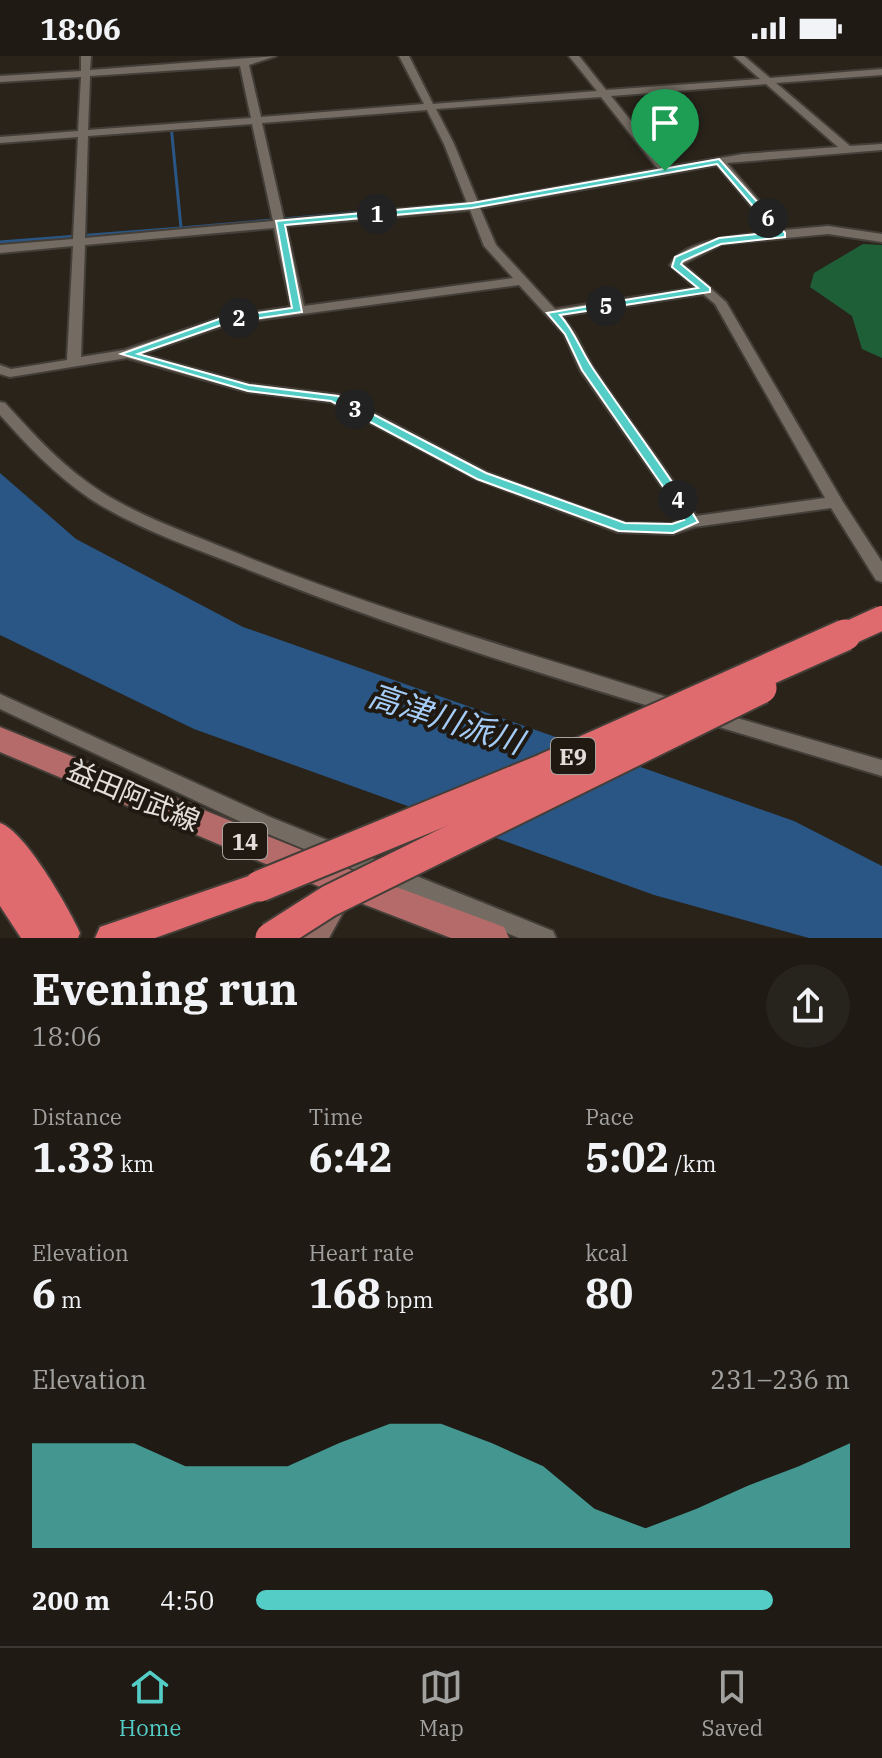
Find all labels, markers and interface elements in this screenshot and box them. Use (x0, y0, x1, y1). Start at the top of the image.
text: 18:06 (40, 9, 121, 48)
pin (631, 89, 699, 171)
icon: arrive (643, 101, 687, 145)
pin: 1 (357, 194, 397, 234)
pin: 6 (748, 198, 788, 238)
text: 1 (370, 199, 384, 228)
text: 6 (761, 203, 775, 232)
pin: 5 (586, 286, 626, 326)
text: 5 (599, 291, 613, 320)
pin: 2 (219, 298, 259, 338)
text: 2 (232, 303, 246, 332)
pin: 3 (335, 389, 375, 429)
text: 3 (348, 394, 362, 423)
pin: 4 (658, 480, 698, 520)
text: 4 (671, 485, 685, 514)
water label: 高津川派川 (363, 673, 531, 764)
road number: E9 (551, 738, 595, 774)
street label: 益田阿武線 (62, 751, 206, 839)
road number: 14 (223, 823, 267, 859)
text: Evening run (32, 960, 298, 1017)
button: share (766, 964, 850, 1048)
text: 18:06 (32, 1019, 102, 1053)
text: Distance (32, 1102, 122, 1131)
text: Time (309, 1102, 363, 1131)
text: Pace (585, 1102, 634, 1131)
text: 1.33 (32, 1131, 115, 1183)
text: 6:42 (309, 1131, 393, 1183)
text: 5:02 (585, 1131, 669, 1183)
text: km (115, 1149, 154, 1178)
text: /km (669, 1149, 716, 1178)
text: Elevation (32, 1238, 129, 1267)
text: Heart rate (309, 1238, 414, 1267)
text: kcal (585, 1238, 628, 1267)
text: 6 (32, 1267, 56, 1319)
text: 168 (309, 1267, 381, 1319)
text: 80 (585, 1267, 633, 1319)
text: m (56, 1285, 82, 1314)
text: bpm (381, 1285, 433, 1314)
text: Elevation (32, 1362, 147, 1396)
text: 231–236 m (710, 1362, 850, 1396)
text: 200 m (32, 1583, 110, 1617)
text: 4:50 (160, 1583, 214, 1617)
tab: Home (119, 1665, 181, 1742)
tab: Map (419, 1665, 464, 1742)
tab: Saved (702, 1665, 763, 1742)

